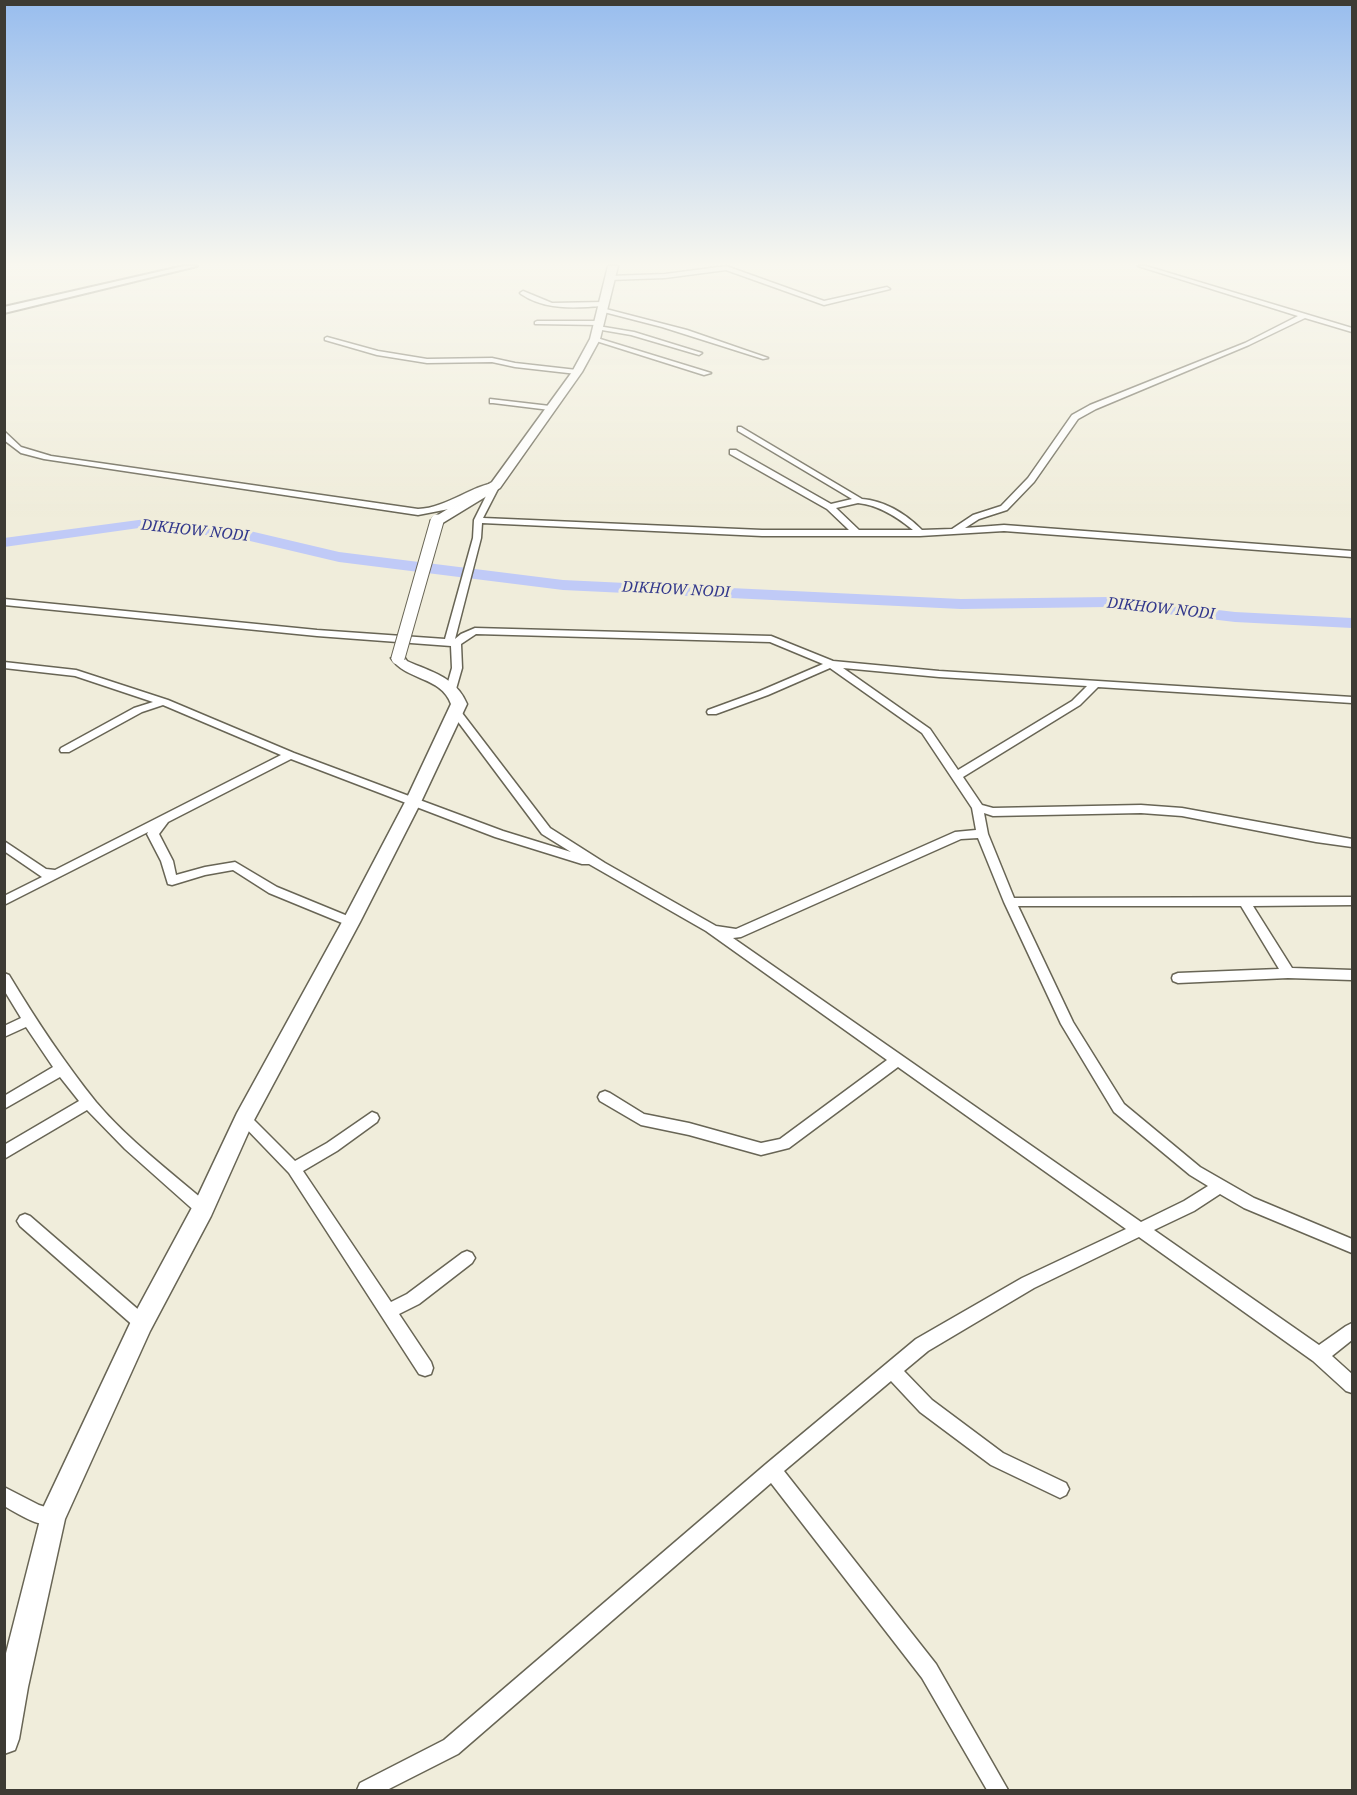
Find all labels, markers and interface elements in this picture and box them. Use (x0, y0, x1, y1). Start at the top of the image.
water label: DIKHOW NODI (140, 516, 250, 546)
water label: DIKHOW NODI (622, 578, 730, 602)
water label: DIKHOW NODI (1106, 594, 1216, 624)

